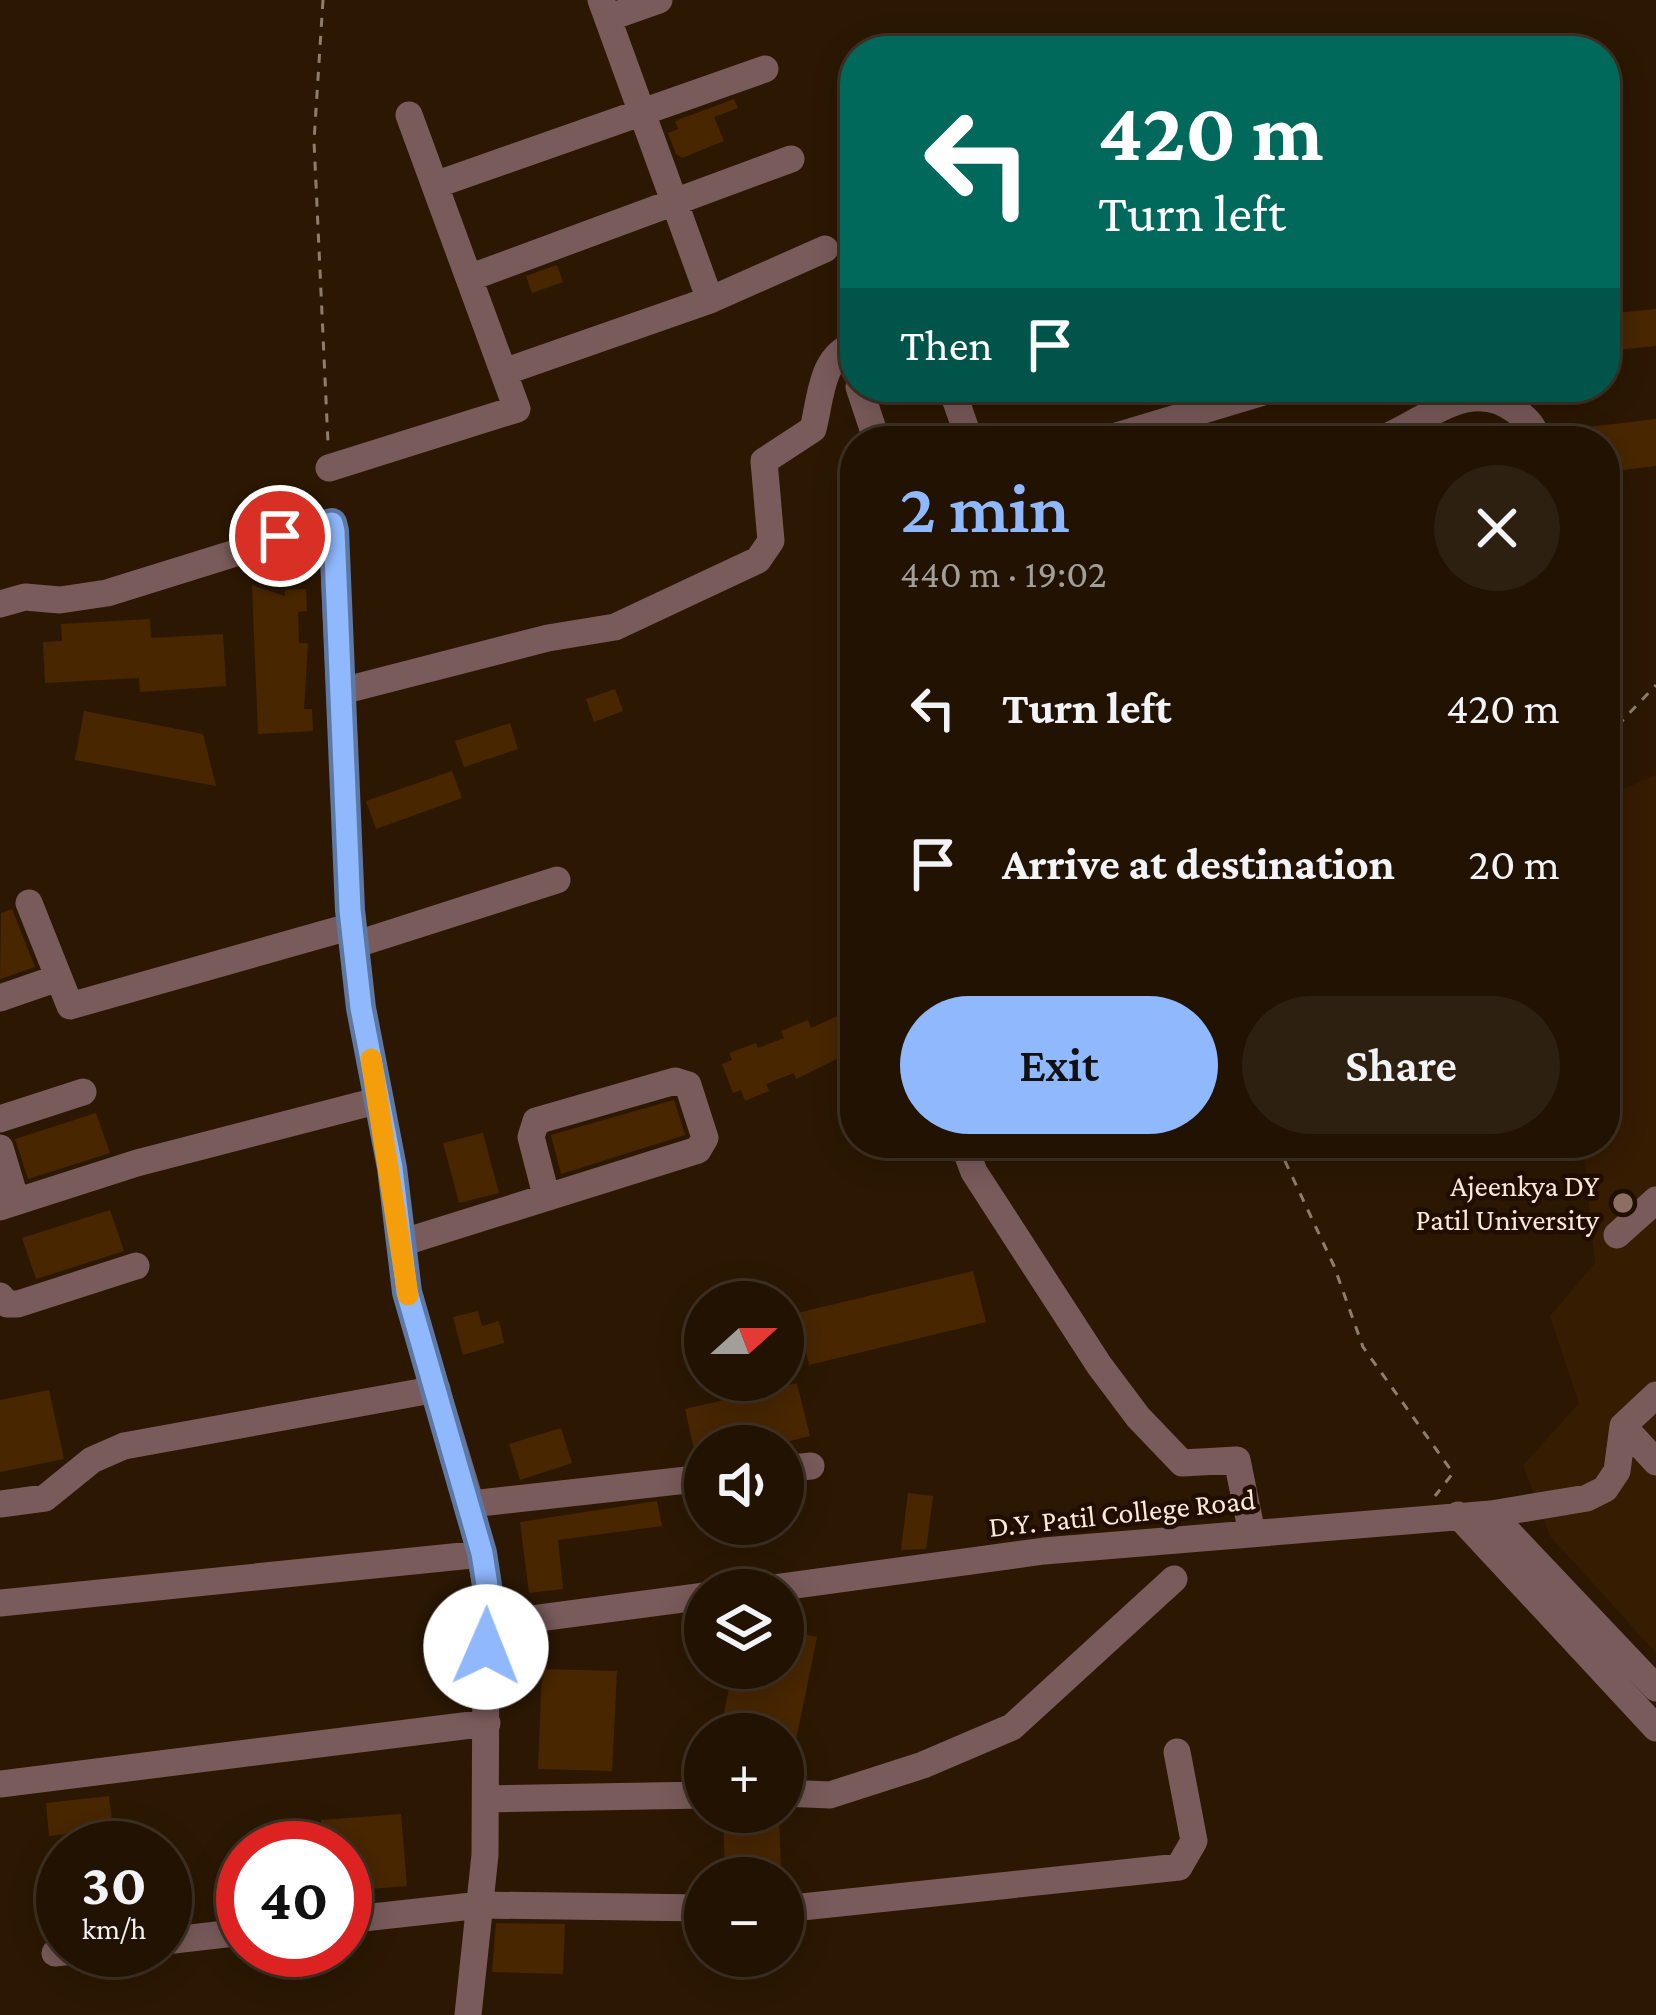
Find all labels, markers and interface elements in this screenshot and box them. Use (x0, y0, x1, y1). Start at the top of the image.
icon: left (900, 84, 1056, 240)
text: 420 m (1098, 85, 1324, 178)
text: Turn left (1098, 183, 1286, 243)
icon: arrive (1017, 312, 1083, 378)
text: Then (900, 320, 993, 370)
button: close (1434, 465, 1560, 591)
text: 2 min (900, 467, 1070, 547)
pin (229, 485, 331, 587)
icon: arrive (247, 503, 313, 569)
text: 440 m · 19:02 (900, 552, 1106, 595)
icon: left (900, 675, 966, 741)
text: Turn left (1002, 683, 1171, 733)
text: 420 m (1446, 683, 1560, 733)
icon: arrive (900, 831, 966, 897)
text: Arrive at destination (1002, 839, 1395, 889)
text: 20 m (1469, 839, 1560, 889)
button: Exit (900, 996, 1218, 1134)
button: Share (1242, 996, 1560, 1134)
place label: Ajeenkya DY Patil University (1415, 1169, 1599, 1237)
marker: Ajeenkya DY Patil University (1610, 1190, 1636, 1216)
north arrow (684, 1281, 804, 1401)
map controls (684, 1281, 804, 1977)
button: sound (684, 1425, 804, 1545)
street label: D.Y. Patil College Road (987, 1482, 1257, 1544)
button: layers (684, 1569, 804, 1689)
position arrow (423, 1584, 549, 1710)
button: + (684, 1713, 804, 1833)
speed limit sign: 40 (216, 1821, 372, 1977)
text: 30 (81, 1850, 147, 1917)
button: − (684, 1857, 804, 1977)
text: km/h (82, 1912, 146, 1945)

